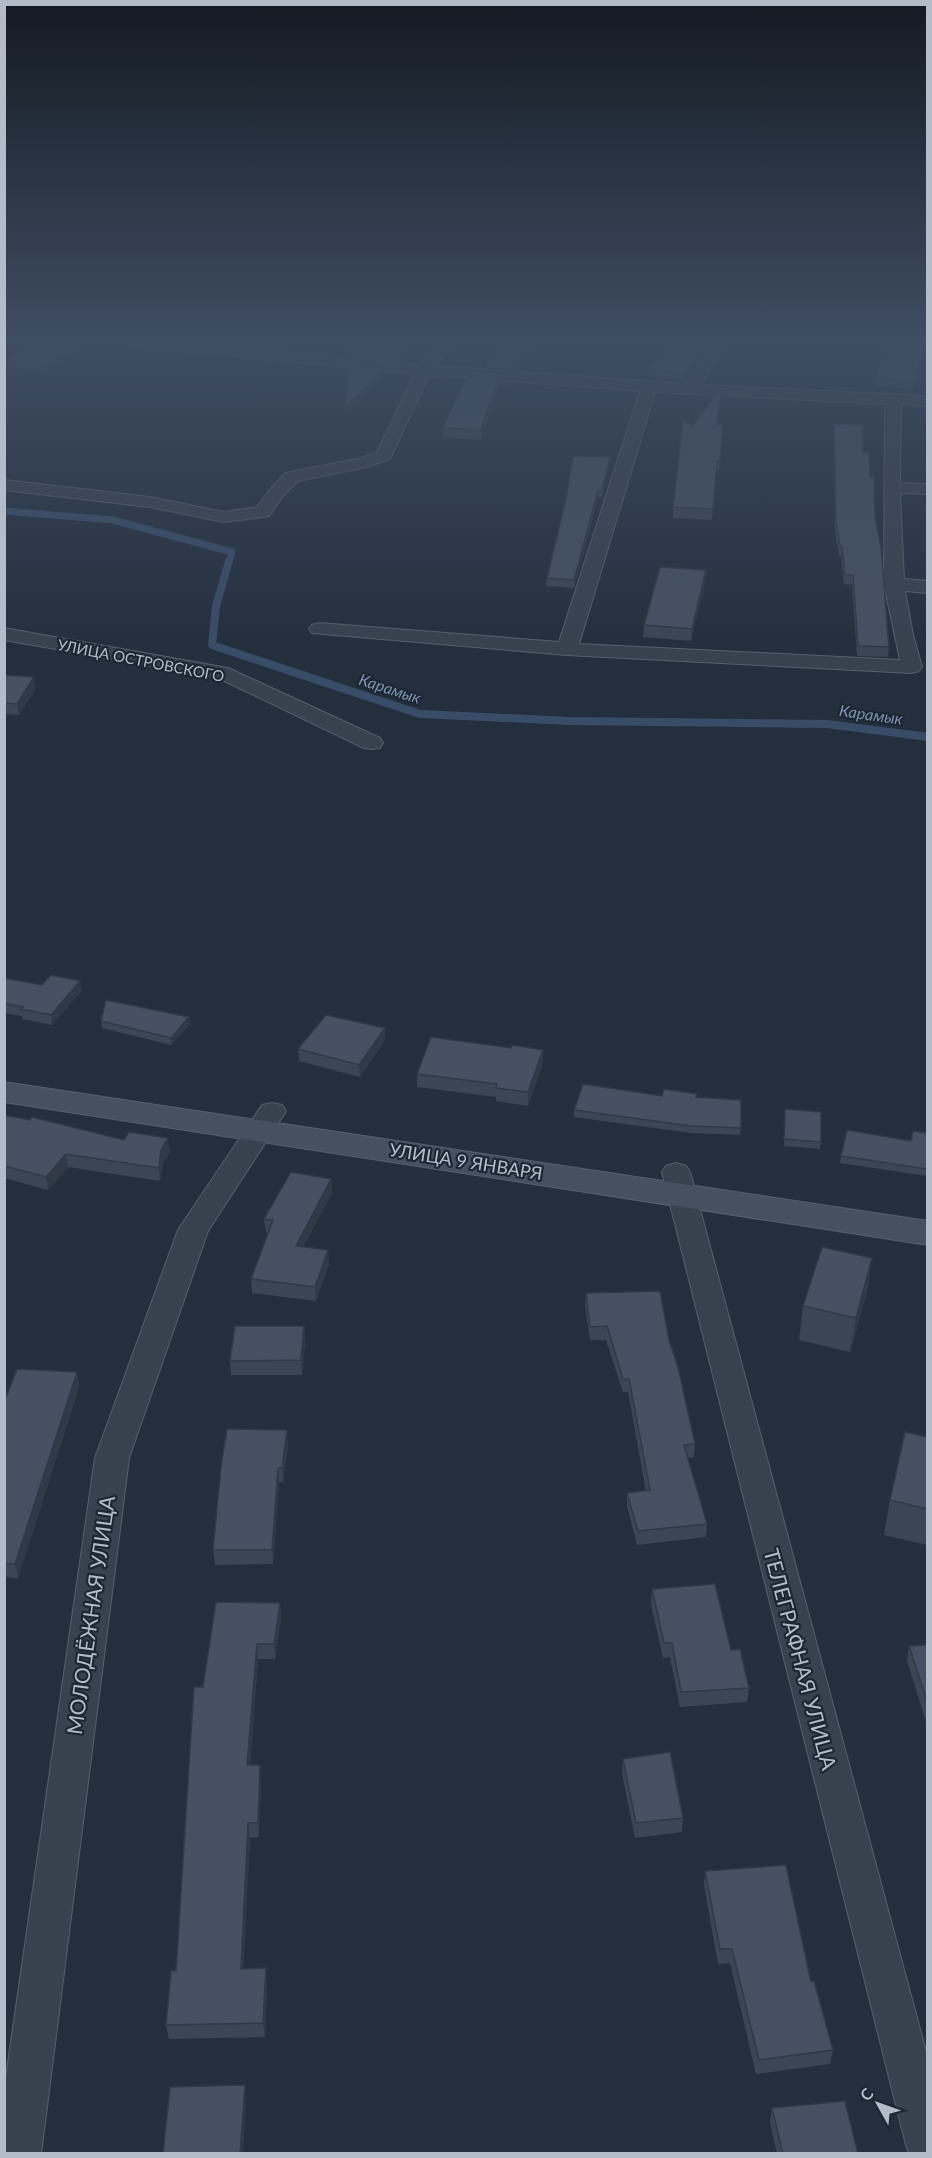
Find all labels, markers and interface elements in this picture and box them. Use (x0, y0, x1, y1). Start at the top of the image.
street label: УЛИЦА ОСТРОВСКОГО (56, 635, 226, 685)
water label: Карамык (357, 669, 423, 707)
water label: Карамык (838, 700, 904, 728)
street label: УЛИЦА 9 ЯНВАРЯ (388, 1138, 544, 1184)
street label: МОЛОДЁЖНАЯ УЛИЦА (61, 1493, 119, 1736)
street label: ТЕЛЕГРАФНАЯ УЛИЦА (759, 1546, 843, 1773)
north arrow (848, 2074, 908, 2134)
text: С (855, 2084, 877, 2104)

